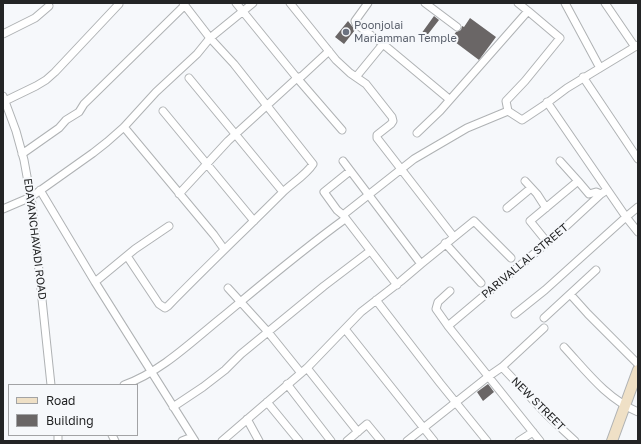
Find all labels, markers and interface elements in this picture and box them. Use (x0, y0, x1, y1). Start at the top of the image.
place label: Poonjolai Mariamman Temple (354, 19, 457, 45)
marker: Poonjolai Mariamman Temple (341, 27, 351, 37)
street label: EDAYANCHAVADI ROAD (21, 177, 49, 301)
street label: PARIVALLAL STREET (479, 221, 571, 301)
street label: NEW STREET (509, 375, 567, 433)
legend (8, 384, 138, 436)
text: Road (46, 393, 75, 408)
text: Building (46, 413, 94, 428)

